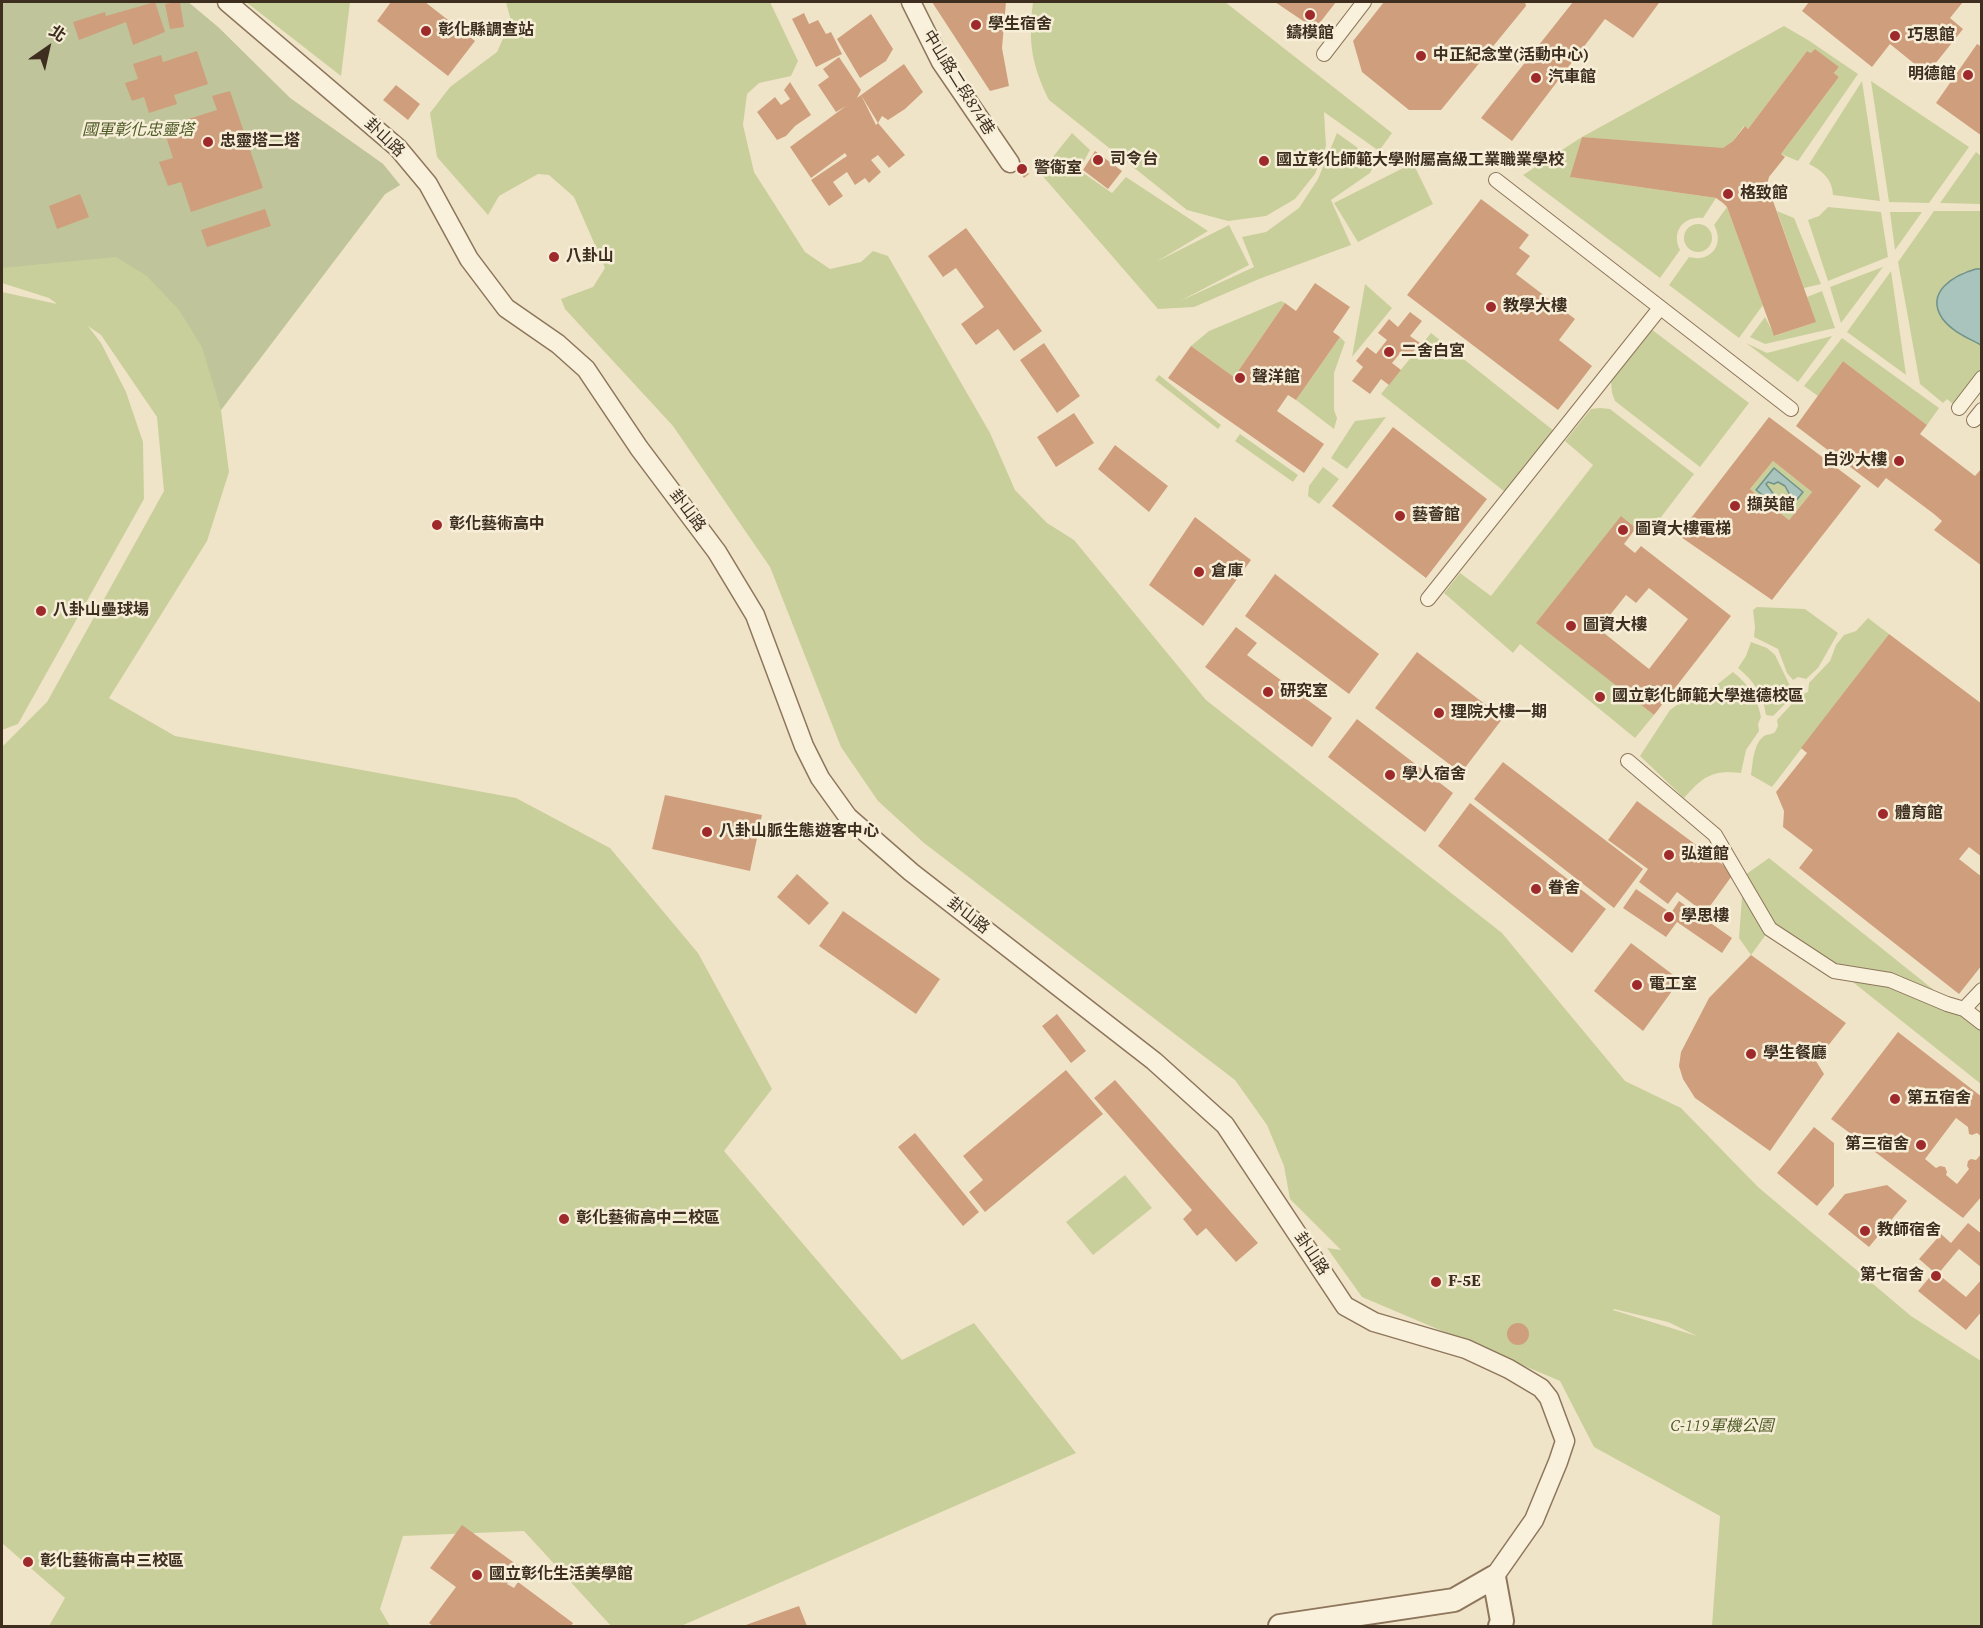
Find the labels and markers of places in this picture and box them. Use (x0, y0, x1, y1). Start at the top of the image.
marker: 鑄模館 (1303, 8, 1317, 22)
place label: 學生宿舍 (988, 15, 1052, 35)
marker: 學生宿舍 (969, 18, 983, 32)
place label: 彰化縣調查站 (438, 21, 534, 41)
marker: 彰化縣調查站 (419, 24, 433, 38)
place label: 鑄模館 (1286, 24, 1334, 44)
place label: 巧思館 (1907, 26, 1955, 46)
marker: 巧思館 (1888, 29, 1902, 43)
place label: 中正紀念堂(活動中心) (1433, 46, 1589, 66)
marker: 中正紀念堂(活動中心) (1414, 49, 1428, 63)
place label: 明德館 (1908, 65, 1956, 85)
place label: 汽車館 (1548, 68, 1596, 88)
marker: 明德館 (1961, 68, 1975, 82)
marker: 汽車館 (1529, 71, 1543, 85)
place label: 忠靈塔二塔 (220, 132, 300, 152)
marker: 忠靈塔二塔 (201, 135, 215, 149)
place label: 司令台 (1110, 150, 1158, 170)
place label: 國立彰化師範大學附屬高級工業職業學校 (1276, 151, 1564, 171)
marker: 司令台 (1091, 153, 1105, 167)
marker: 國立彰化師範大學附屬高級工業職業學校 (1257, 154, 1271, 168)
place label: 警衛室 (1034, 159, 1082, 179)
marker: 警衛室 (1015, 162, 1029, 176)
place label: 格致館 (1740, 184, 1788, 204)
marker: 格致館 (1721, 187, 1735, 201)
place label: 八卦山 (566, 247, 614, 267)
marker: 八卦山 (547, 250, 561, 264)
place label: 教學大樓 (1503, 297, 1567, 317)
marker: 教學大樓 (1484, 300, 1498, 314)
place label: 二舍白宮 (1401, 342, 1465, 362)
marker: 二舍白宮 (1382, 345, 1396, 359)
place label: 聲洋館 (1252, 368, 1300, 388)
marker: 聲洋館 (1233, 371, 1247, 385)
place label: 白沙大樓 (1823, 451, 1887, 471)
marker: 白沙大樓 (1892, 454, 1906, 468)
place label: 擷英館 (1747, 496, 1795, 516)
marker: 擷英館 (1728, 499, 1742, 513)
place label: 藝薈館 (1412, 506, 1460, 526)
marker: 藝薈館 (1393, 509, 1407, 523)
place label: 彰化藝術高中 (449, 515, 545, 535)
marker: 彰化藝術高中 (430, 518, 444, 532)
place label: 圖資大樓電梯 (1635, 520, 1731, 540)
marker: 圖資大樓電梯 (1616, 523, 1630, 537)
place label: 倉庫 (1211, 562, 1243, 582)
marker: 倉庫 (1192, 565, 1206, 579)
place label: 八卦山壘球場 (53, 601, 149, 621)
marker: 八卦山壘球場 (34, 604, 48, 618)
place label: 圖資大樓 (1583, 616, 1647, 636)
marker: 圖資大樓 (1564, 619, 1578, 633)
place label: 研究室 (1280, 682, 1328, 702)
marker: 研究室 (1261, 685, 1275, 699)
place label: 國立彰化師範大學進德校區 (1612, 687, 1804, 707)
marker: 國立彰化師範大學進德校區 (1593, 690, 1607, 704)
place label: 理院大樓一期 (1451, 703, 1547, 723)
marker: 理院大樓一期 (1432, 706, 1446, 720)
place label: 學人宿舍 (1402, 765, 1466, 785)
marker: 學人宿舍 (1383, 768, 1397, 782)
place label: 體育館 (1895, 804, 1943, 824)
marker: 體育館 (1876, 807, 1890, 821)
place label: 八卦山脈生態遊客中心 (719, 822, 879, 842)
marker: 八卦山脈生態遊客中心 (700, 825, 714, 839)
place label: 弘道館 (1681, 845, 1729, 865)
marker: 弘道館 (1662, 848, 1676, 862)
place label: 眷舍 (1548, 879, 1580, 899)
marker: 眷舍 (1529, 882, 1543, 896)
place label: 學思樓 (1681, 907, 1729, 927)
marker: 學思樓 (1662, 910, 1676, 924)
place label: 電工室 (1649, 975, 1697, 995)
marker: 電工室 (1630, 978, 1644, 992)
place label: 學生餐廳 (1763, 1044, 1827, 1064)
marker: 學生餐廳 (1744, 1047, 1758, 1061)
place label: 第五宿舍 (1907, 1089, 1971, 1109)
marker: 第五宿舍 (1888, 1092, 1902, 1106)
place label: 第三宿舍 (1845, 1135, 1909, 1155)
marker: 第三宿舍 (1914, 1138, 1928, 1152)
place label: 彰化藝術高中二校區 (576, 1209, 720, 1229)
marker: 彰化藝術高中二校區 (557, 1212, 571, 1226)
place label: 教師宿舍 (1877, 1221, 1941, 1241)
marker: 教師宿舍 (1858, 1224, 1872, 1238)
place label: 第七宿舍 (1860, 1266, 1924, 1286)
marker: 第七宿舍 (1929, 1269, 1943, 1283)
place label: F-5E (1448, 1272, 1480, 1292)
marker: F-5E (1429, 1275, 1443, 1289)
place label: 彰化藝術高中三校區 (40, 1552, 184, 1572)
marker: 彰化藝術高中三校區 (21, 1555, 35, 1569)
place label: 國立彰化生活美學館 (489, 1565, 633, 1585)
marker: 國立彰化生活美學館 (470, 1568, 484, 1582)

